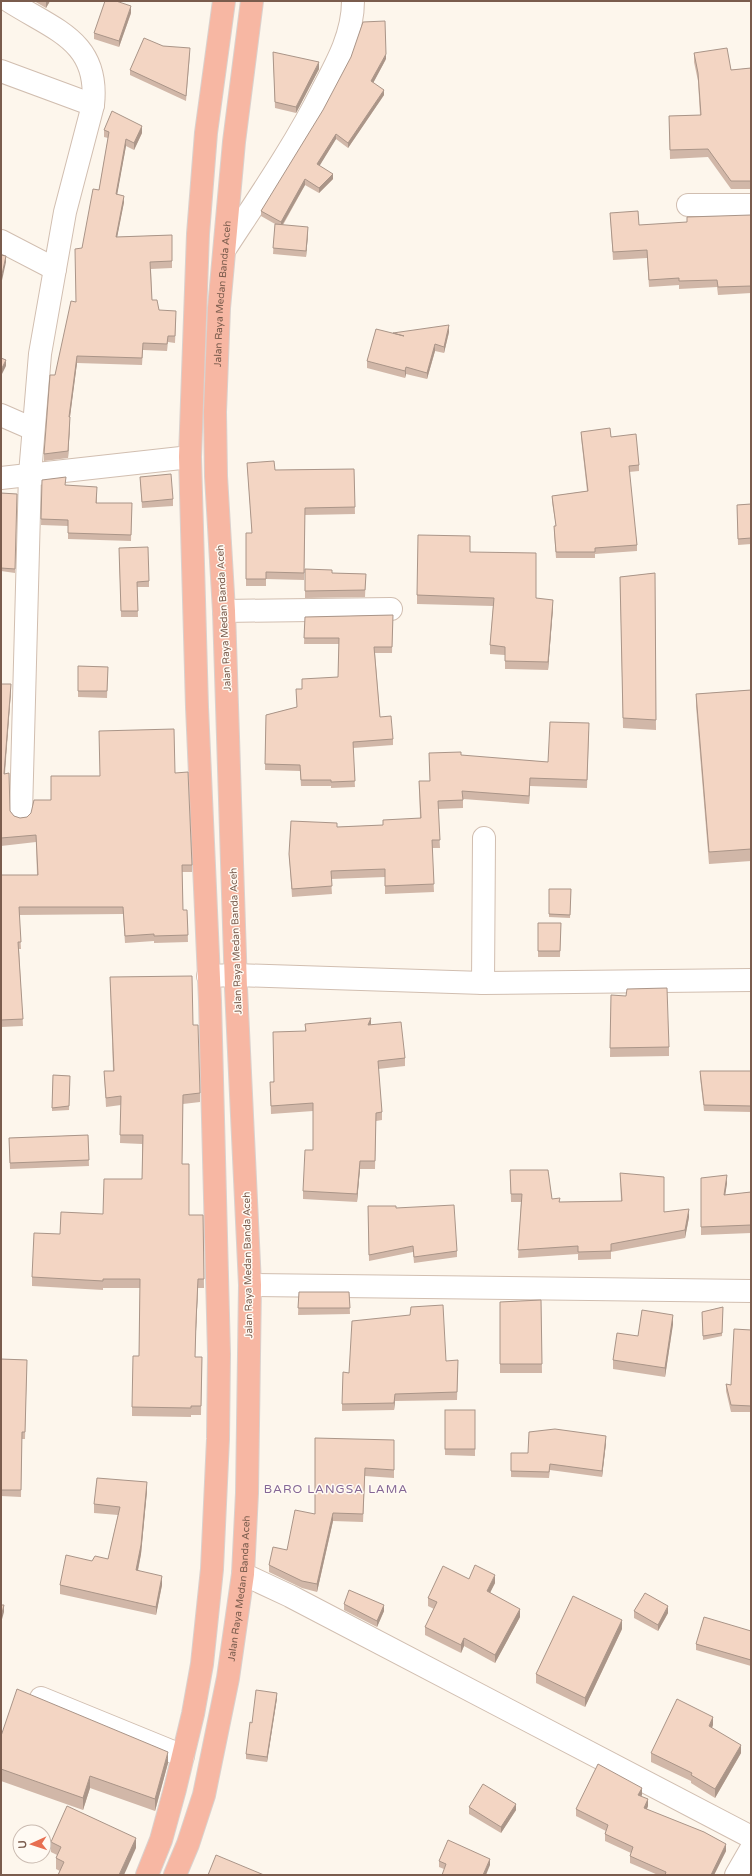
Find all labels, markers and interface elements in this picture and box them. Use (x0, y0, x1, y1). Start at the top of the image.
street label: Jalan Raya Medan Banda Aceh (212, 220, 234, 367)
street label: Jalan Raya Medan Banda Aceh (214, 544, 234, 691)
street label: Jalan Raya Medan Banda Aceh (227, 867, 245, 1014)
street label: Jalan Raya Medan Banda Aceh (241, 1192, 255, 1338)
district label: BARO LANGSA LAMA (264, 1482, 408, 1496)
street label: Jalan Raya Medan Banda Aceh (225, 1515, 253, 1662)
north arrow (12, 1824, 52, 1864)
text: U (16, 1840, 29, 1849)

